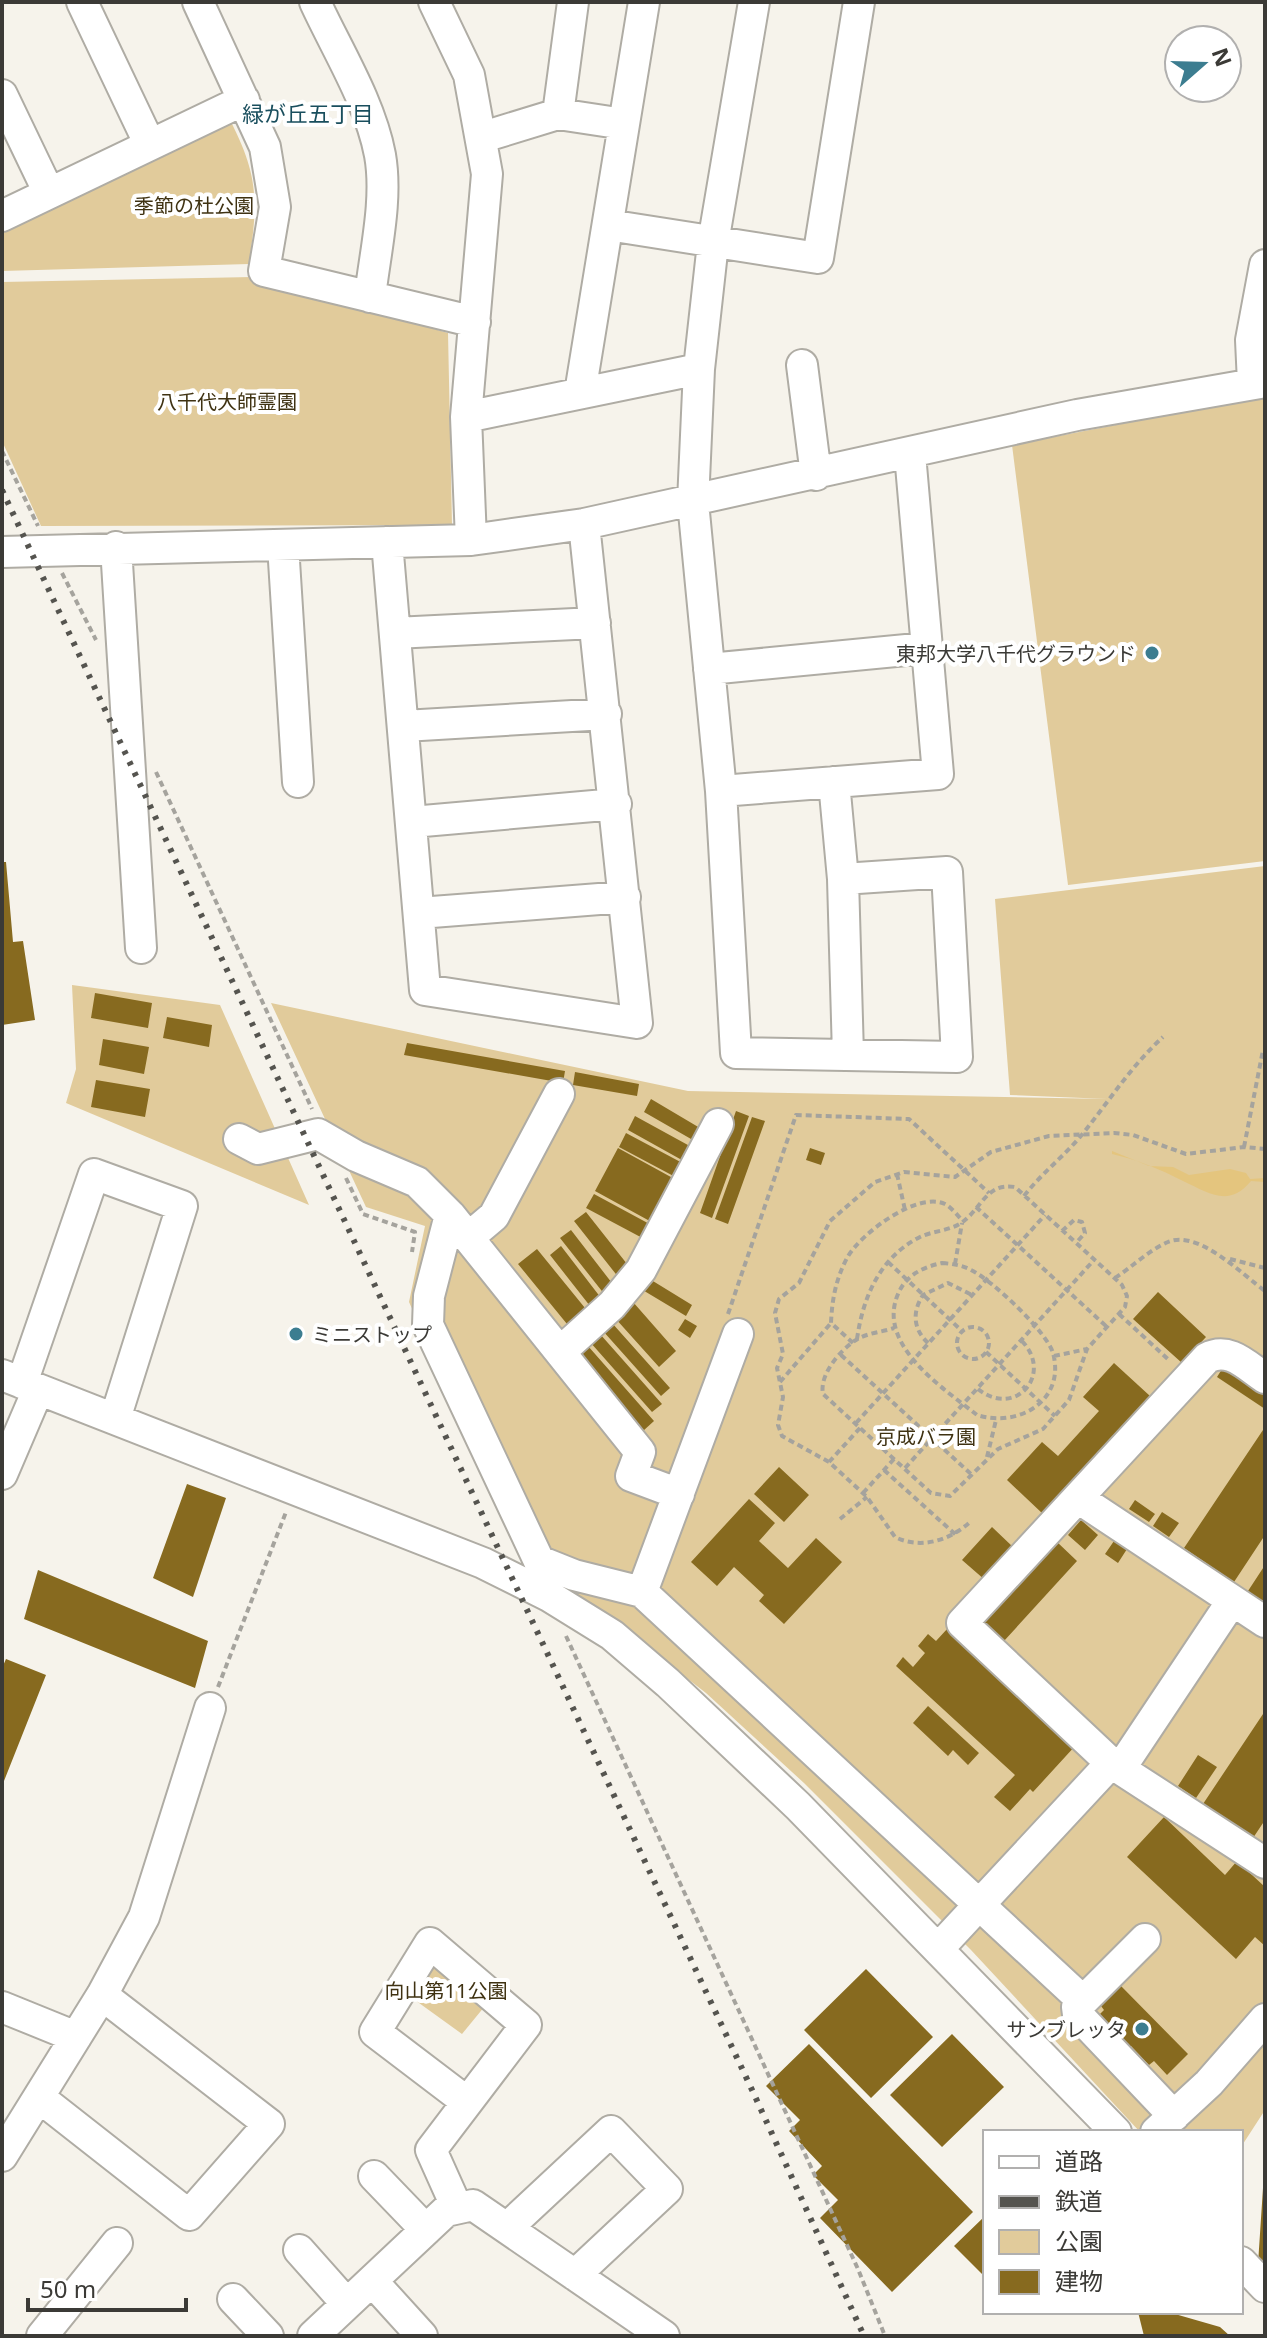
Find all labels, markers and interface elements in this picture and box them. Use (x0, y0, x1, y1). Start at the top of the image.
north arrow (1163, 24, 1243, 104)
text: N (1206, 43, 1240, 70)
district label: 緑が丘五丁目 (242, 98, 374, 128)
park label: 季節の杜公園 (134, 192, 254, 219)
park label: 八千代大師霊園 (157, 388, 297, 415)
place label: 東邦大学八千代グラウンド (896, 640, 1136, 667)
marker: 東邦大学八千代グラウンド (1143, 644, 1161, 662)
place label: ミニストップ (312, 1321, 432, 1348)
marker: ミニストップ (287, 1325, 305, 1343)
park label: 京成バラ園 (876, 1423, 976, 1450)
park label: 向山第11公園 (385, 1977, 507, 2004)
place label: サンブレッタ (1007, 2016, 1126, 2043)
marker: サンブレッタ (1133, 2020, 1151, 2038)
legend (983, 2130, 1243, 2314)
text: 道路 (1055, 2144, 1103, 2177)
text: 鉄道 (1055, 2184, 1103, 2217)
text: 公園 (1055, 2224, 1103, 2257)
scale bar (28, 2262, 186, 2312)
text: 建物 (1055, 2264, 1103, 2297)
text: 50 m (40, 2272, 96, 2305)

